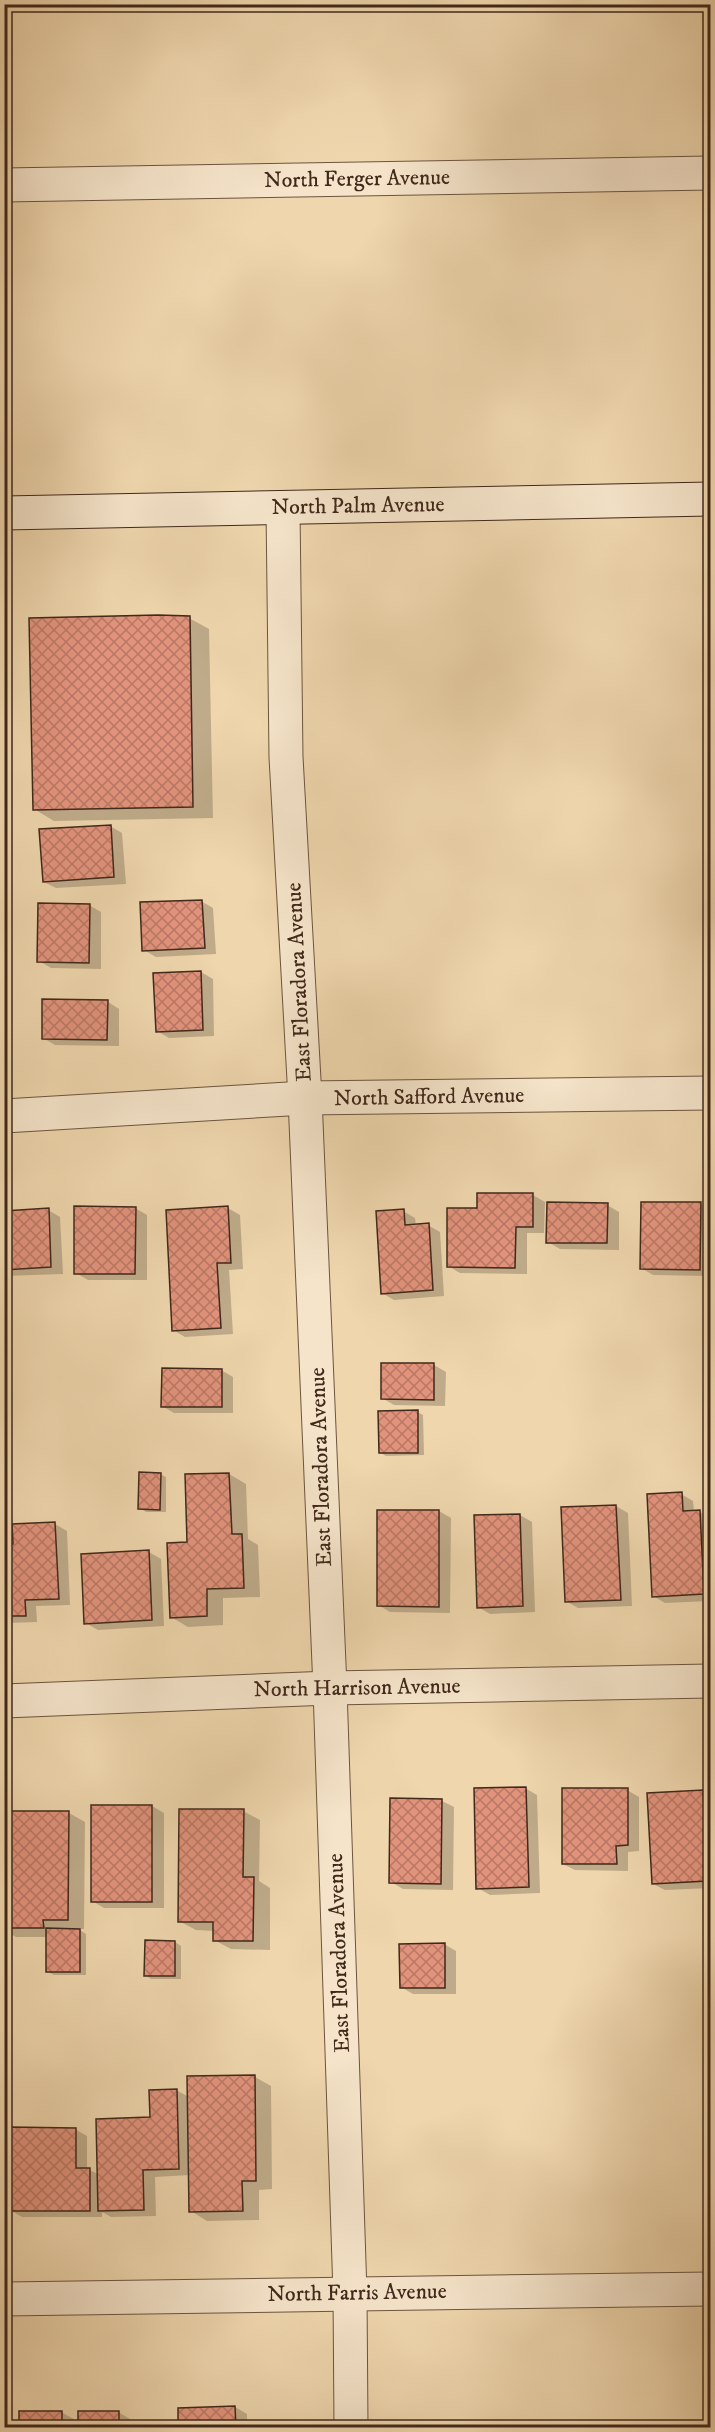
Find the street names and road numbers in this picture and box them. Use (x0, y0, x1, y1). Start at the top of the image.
street label: North Ferger Avenue (264, 164, 450, 194)
street label: North Palm Avenue (271, 491, 445, 521)
street label: East Floradora Avenue (280, 882, 318, 1082)
street label: North Safford Avenue (333, 1082, 525, 1112)
street label: East Floradora Avenue (304, 1367, 338, 1567)
street label: North Harrison Avenue (253, 1673, 461, 1703)
street label: East Floradora Avenue (322, 1853, 356, 2053)
street label: North Farris Avenue (267, 2278, 447, 2308)

